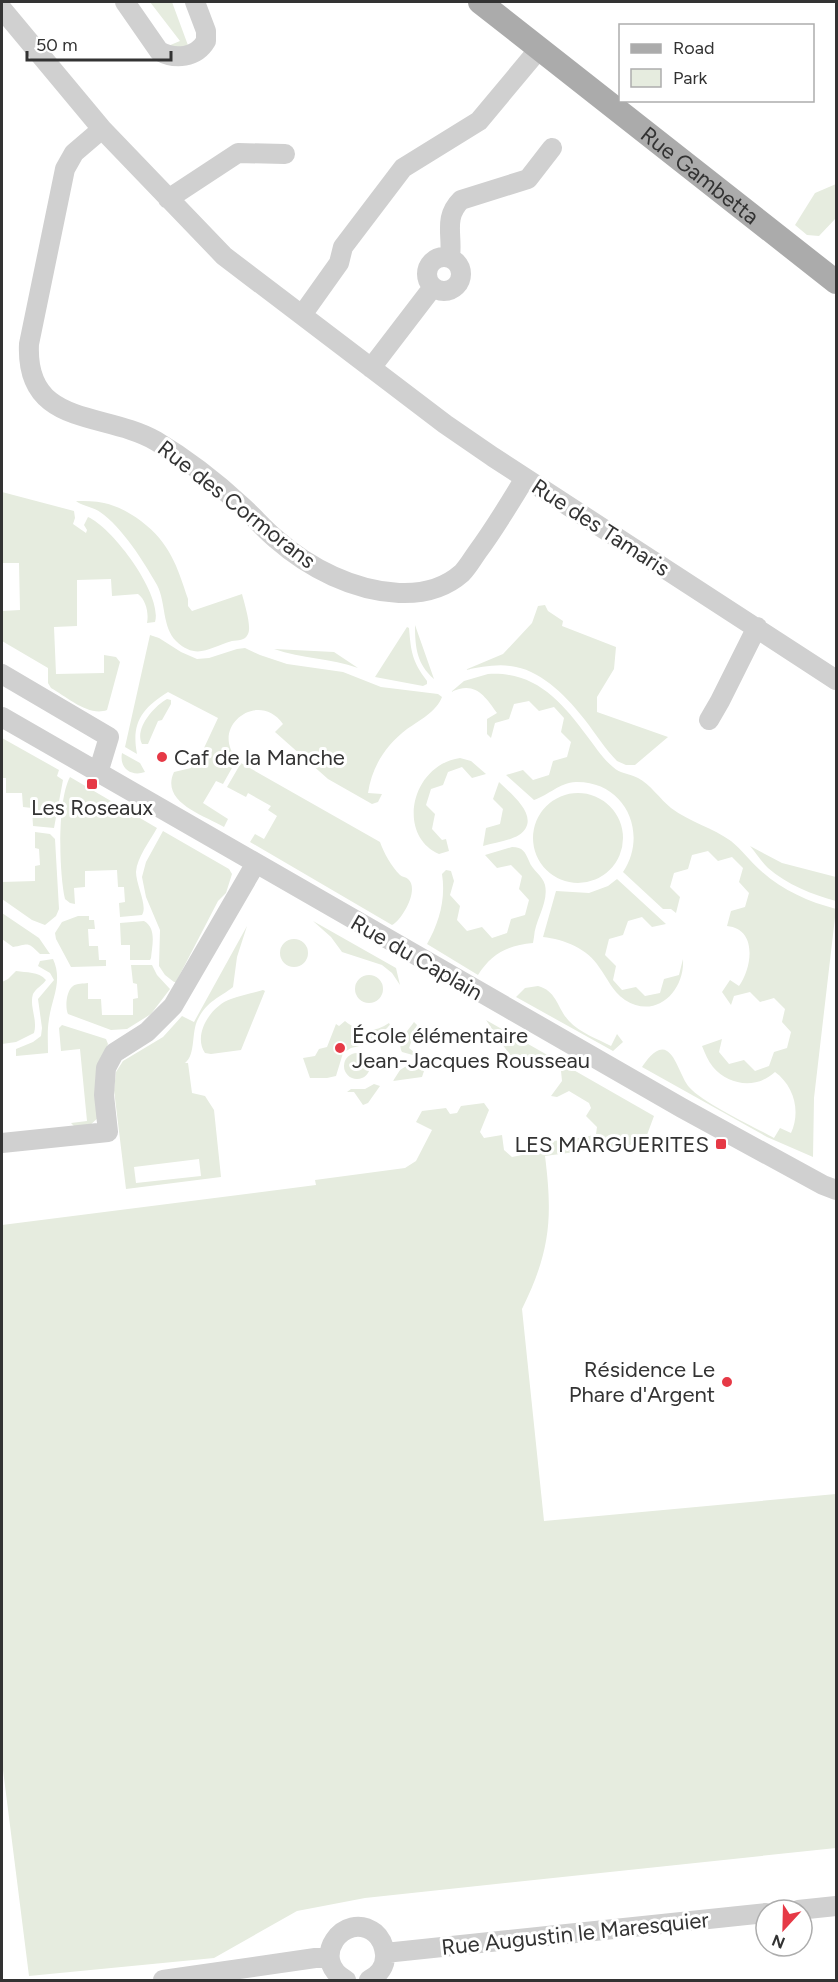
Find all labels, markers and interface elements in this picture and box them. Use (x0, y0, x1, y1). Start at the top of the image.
scale bar (27, 24, 171, 62)
legend (619, 24, 814, 102)
text: 50 m (36, 34, 78, 56)
text: Road (673, 37, 714, 59)
text: Park (673, 67, 708, 89)
street label: Rue Gambetta (635, 121, 764, 230)
street label: Rue des Cormorans (152, 434, 321, 574)
street label: Rue des Tamaris (527, 473, 675, 582)
place label: Caf de la Manche (174, 744, 345, 771)
marker: Caf de la Manche (155, 750, 169, 764)
marker: Les Roseaux (85, 777, 99, 791)
place label: Les Roseaux (31, 794, 153, 821)
street label: Rue du Caplain (346, 909, 487, 1006)
place label: École élémentaire Jean-Jacques Rousseau (352, 1022, 590, 1074)
marker: École élémentaire Jean-Jacques Rousseau (333, 1041, 347, 1055)
place label: LES MARGUERITES (515, 1131, 709, 1158)
marker: LES MARGUERITES (714, 1137, 728, 1151)
place label: Résidence Le Phare d'Argent (569, 1356, 715, 1408)
marker: Résidence Le Phare d'Argent (720, 1375, 734, 1389)
north arrow (754, 1898, 814, 1958)
street label: Rue Augustin le Maresquier (440, 1906, 711, 1961)
text: N (769, 1930, 788, 1953)

